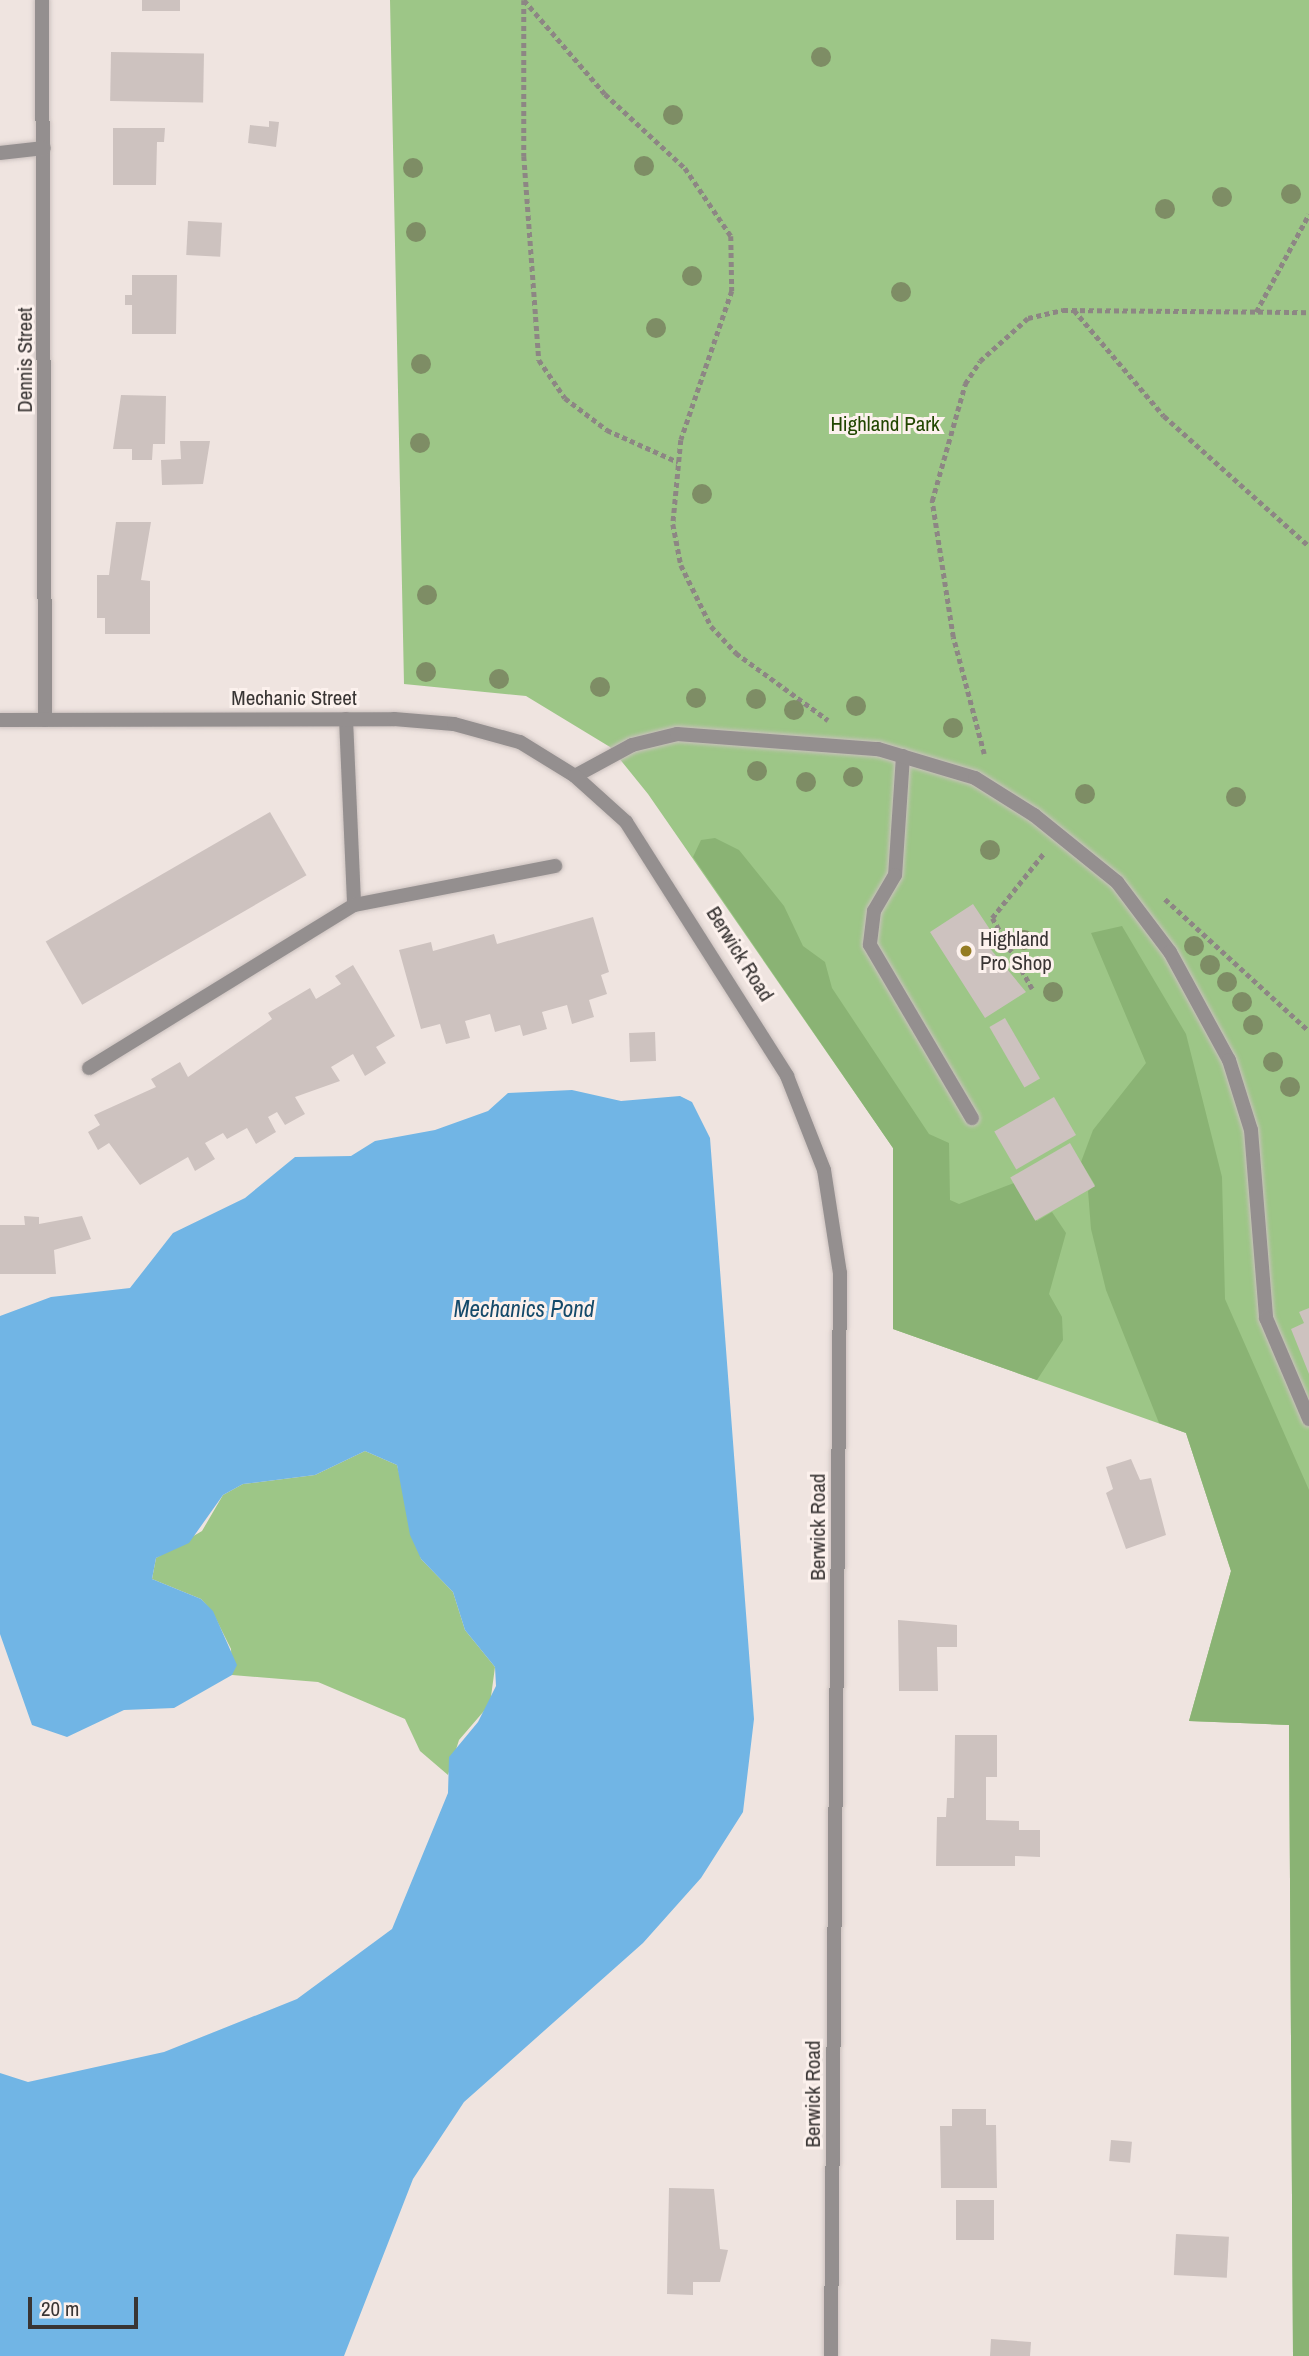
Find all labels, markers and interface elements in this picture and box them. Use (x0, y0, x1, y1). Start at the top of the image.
street label: Dennis Street (12, 307, 38, 413)
park label: Highland Park (830, 411, 940, 437)
street label: Mechanic Street (231, 685, 357, 711)
street label: Berwick Road (701, 902, 779, 1006)
place label: Highland Pro Shop (980, 926, 1052, 976)
marker: Highland Pro Shop (958, 943, 974, 959)
water label: Mechanics Pond (454, 1295, 594, 1323)
street label: Berwick Road (805, 1473, 831, 1581)
street label: Berwick Road (800, 2040, 826, 2148)
scale bar (32, 2282, 142, 2326)
text: 20 m (41, 2294, 79, 2323)

